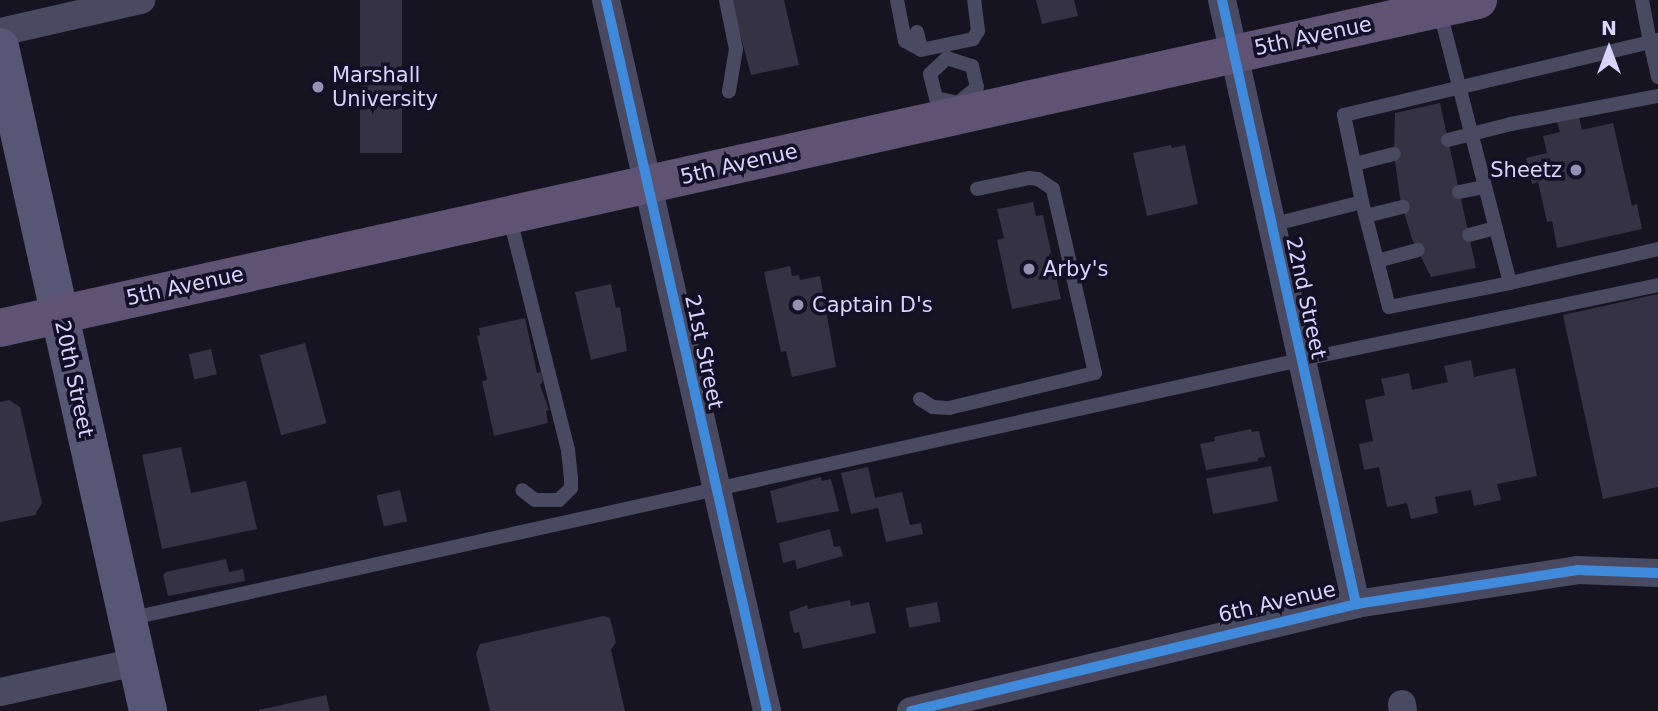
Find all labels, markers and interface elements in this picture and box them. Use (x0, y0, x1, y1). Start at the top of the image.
street label: 5th Avenue (1252, 11, 1374, 61)
north arrow (1574, 14, 1644, 84)
text: N (1601, 17, 1617, 39)
place label: Marshall University (332, 62, 438, 112)
marker: Marshall University (310, 79, 326, 95)
street label: 5th Avenue (678, 138, 800, 190)
place label: Sheetz (1490, 157, 1562, 183)
marker: Sheetz (1568, 162, 1584, 178)
street label: 22nd Street (1281, 235, 1331, 361)
place label: Arby's (1043, 256, 1108, 282)
street label: 5th Avenue (124, 261, 246, 311)
marker: Arby's (1021, 261, 1037, 277)
street label: 21st Street (680, 292, 728, 412)
place label: Captain D's (812, 292, 933, 318)
marker: Captain D's (790, 297, 806, 313)
street label: 20th Street (49, 318, 99, 440)
street label: 6th Avenue (1216, 576, 1338, 628)

